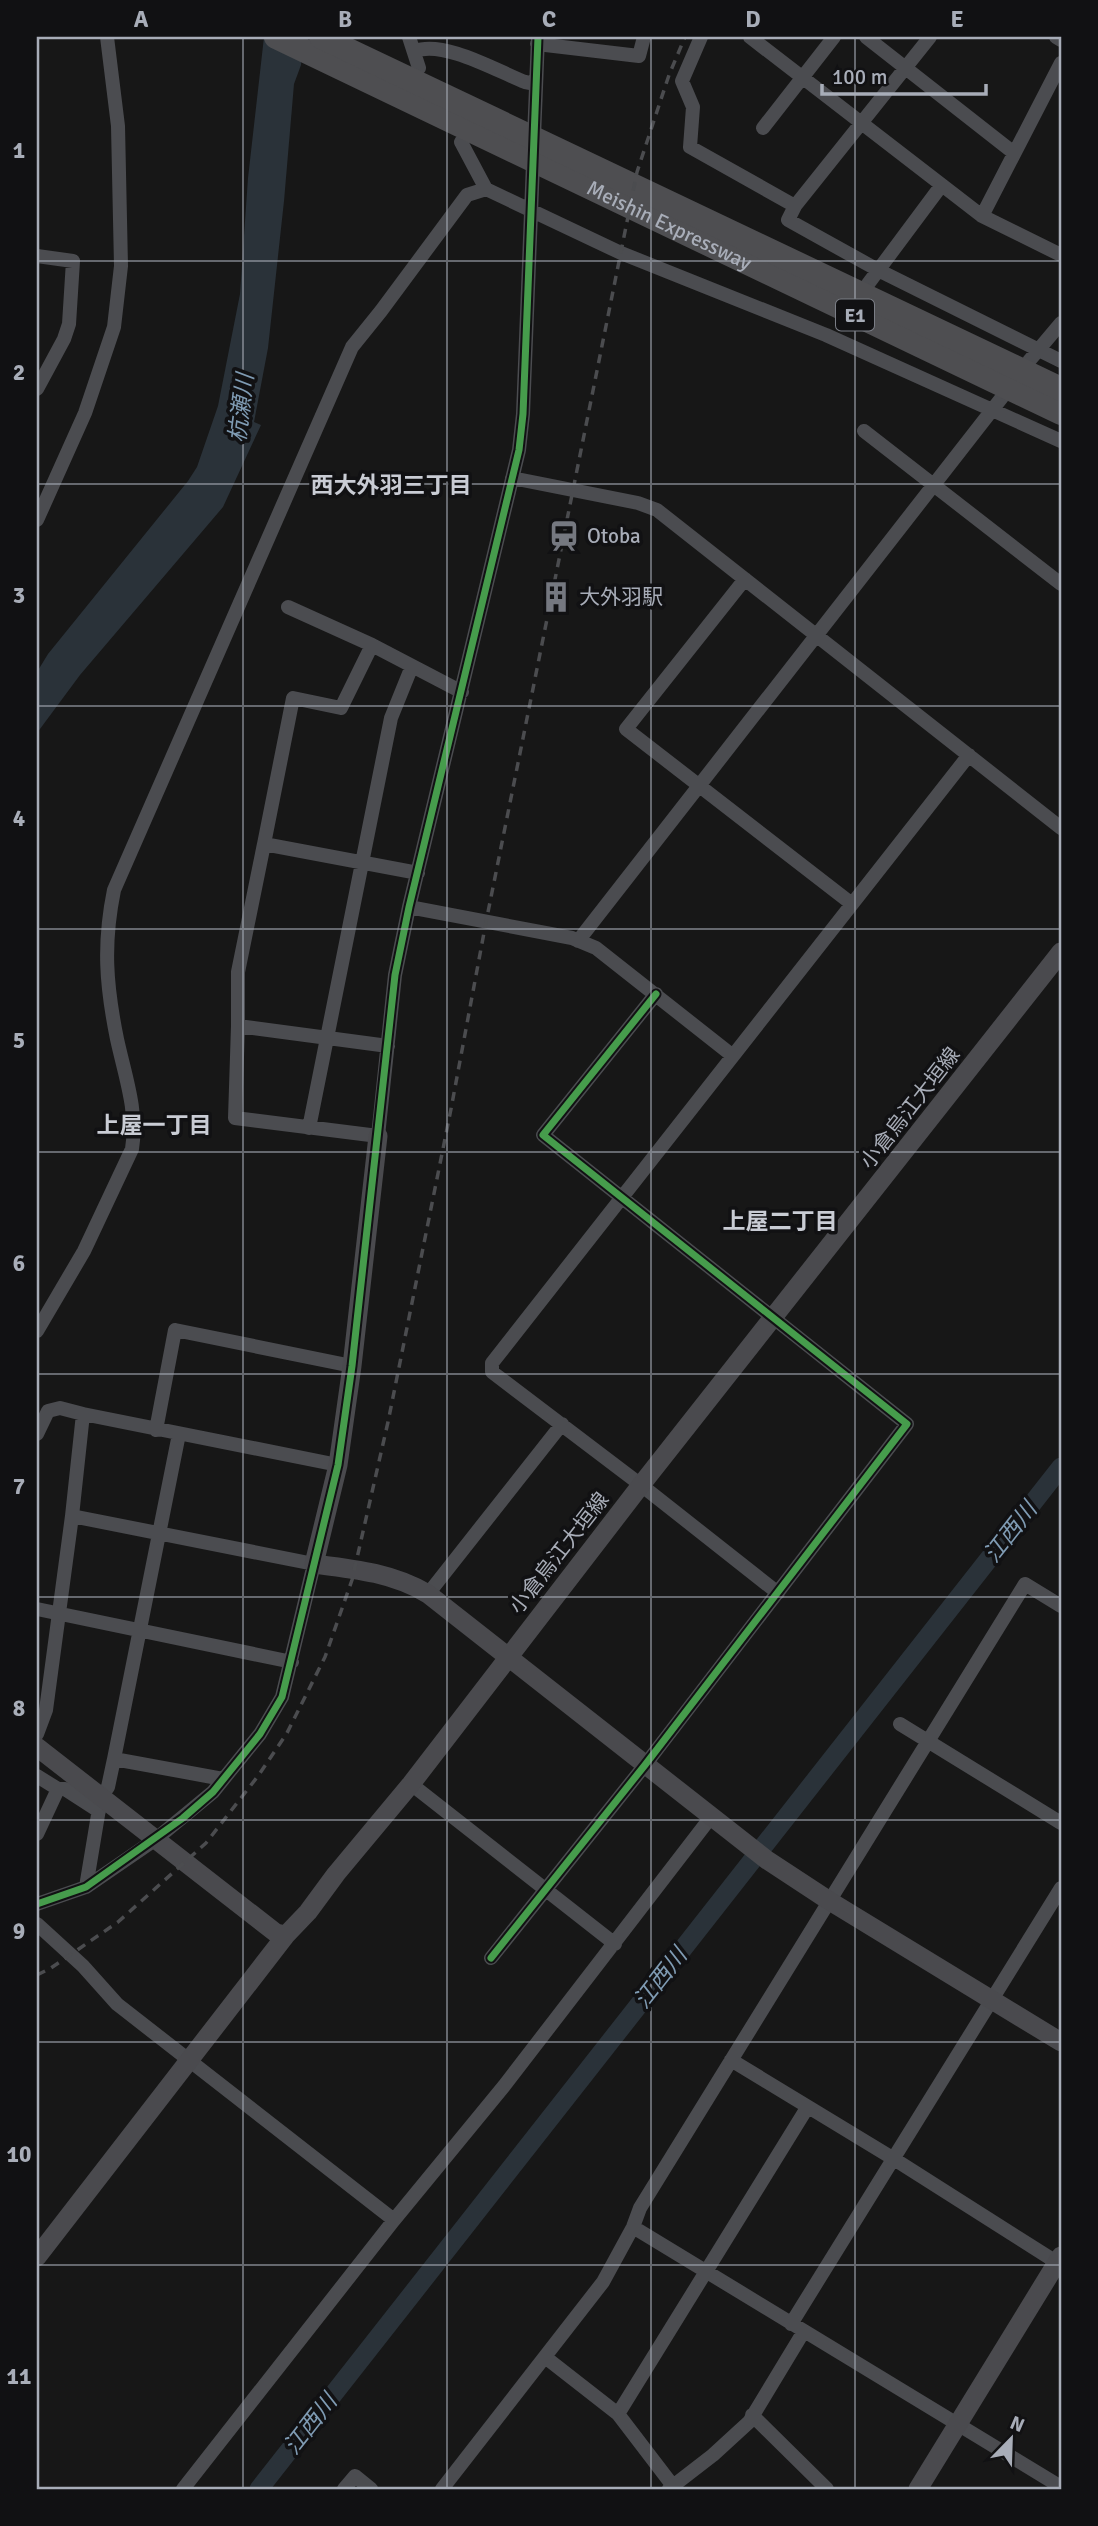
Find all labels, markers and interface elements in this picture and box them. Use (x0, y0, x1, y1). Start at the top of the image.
text: A (134, 5, 149, 34)
text: B (338, 5, 352, 34)
text: C (542, 5, 556, 34)
text: D (745, 5, 761, 34)
text: E (950, 5, 964, 34)
scale bar (822, 52, 986, 96)
text: 100 m (832, 64, 887, 90)
text: 1 (13, 136, 25, 165)
street label: Meishin Expressway (583, 175, 756, 276)
road number: E1 (836, 300, 874, 330)
text: 2 (13, 358, 25, 387)
water label: 杭瀬川 (223, 369, 260, 444)
district label: 西大外羽三丁目 (311, 471, 472, 500)
station icon: Otoba (547, 519, 581, 553)
place label: Otoba (587, 523, 641, 549)
building icon: 大外羽駅 (539, 580, 573, 614)
text: 3 (13, 581, 25, 610)
place label: 大外羽駅 (579, 584, 663, 610)
text: 4 (13, 804, 25, 833)
text: 5 (13, 1026, 25, 1055)
street label: 小倉烏江大垣線 (855, 1042, 965, 1174)
district label: 上屋一丁目 (97, 1111, 212, 1140)
district label: 上屋二丁目 (723, 1207, 838, 1236)
text: 6 (13, 1249, 25, 1278)
text: 7 (13, 1472, 25, 1501)
street label: 小倉烏江大垣線 (504, 1487, 614, 1619)
water label: 江西川 (978, 1494, 1045, 1568)
text: 8 (13, 1694, 25, 1723)
text: 9 (13, 1917, 25, 1946)
water label: 江西川 (628, 1940, 695, 2014)
text: 10 (7, 2140, 31, 2169)
text: 11 (7, 2362, 31, 2391)
water label: 江西川 (278, 2386, 345, 2460)
north arrow (976, 2404, 1046, 2474)
text: N (1006, 2411, 1028, 2438)

